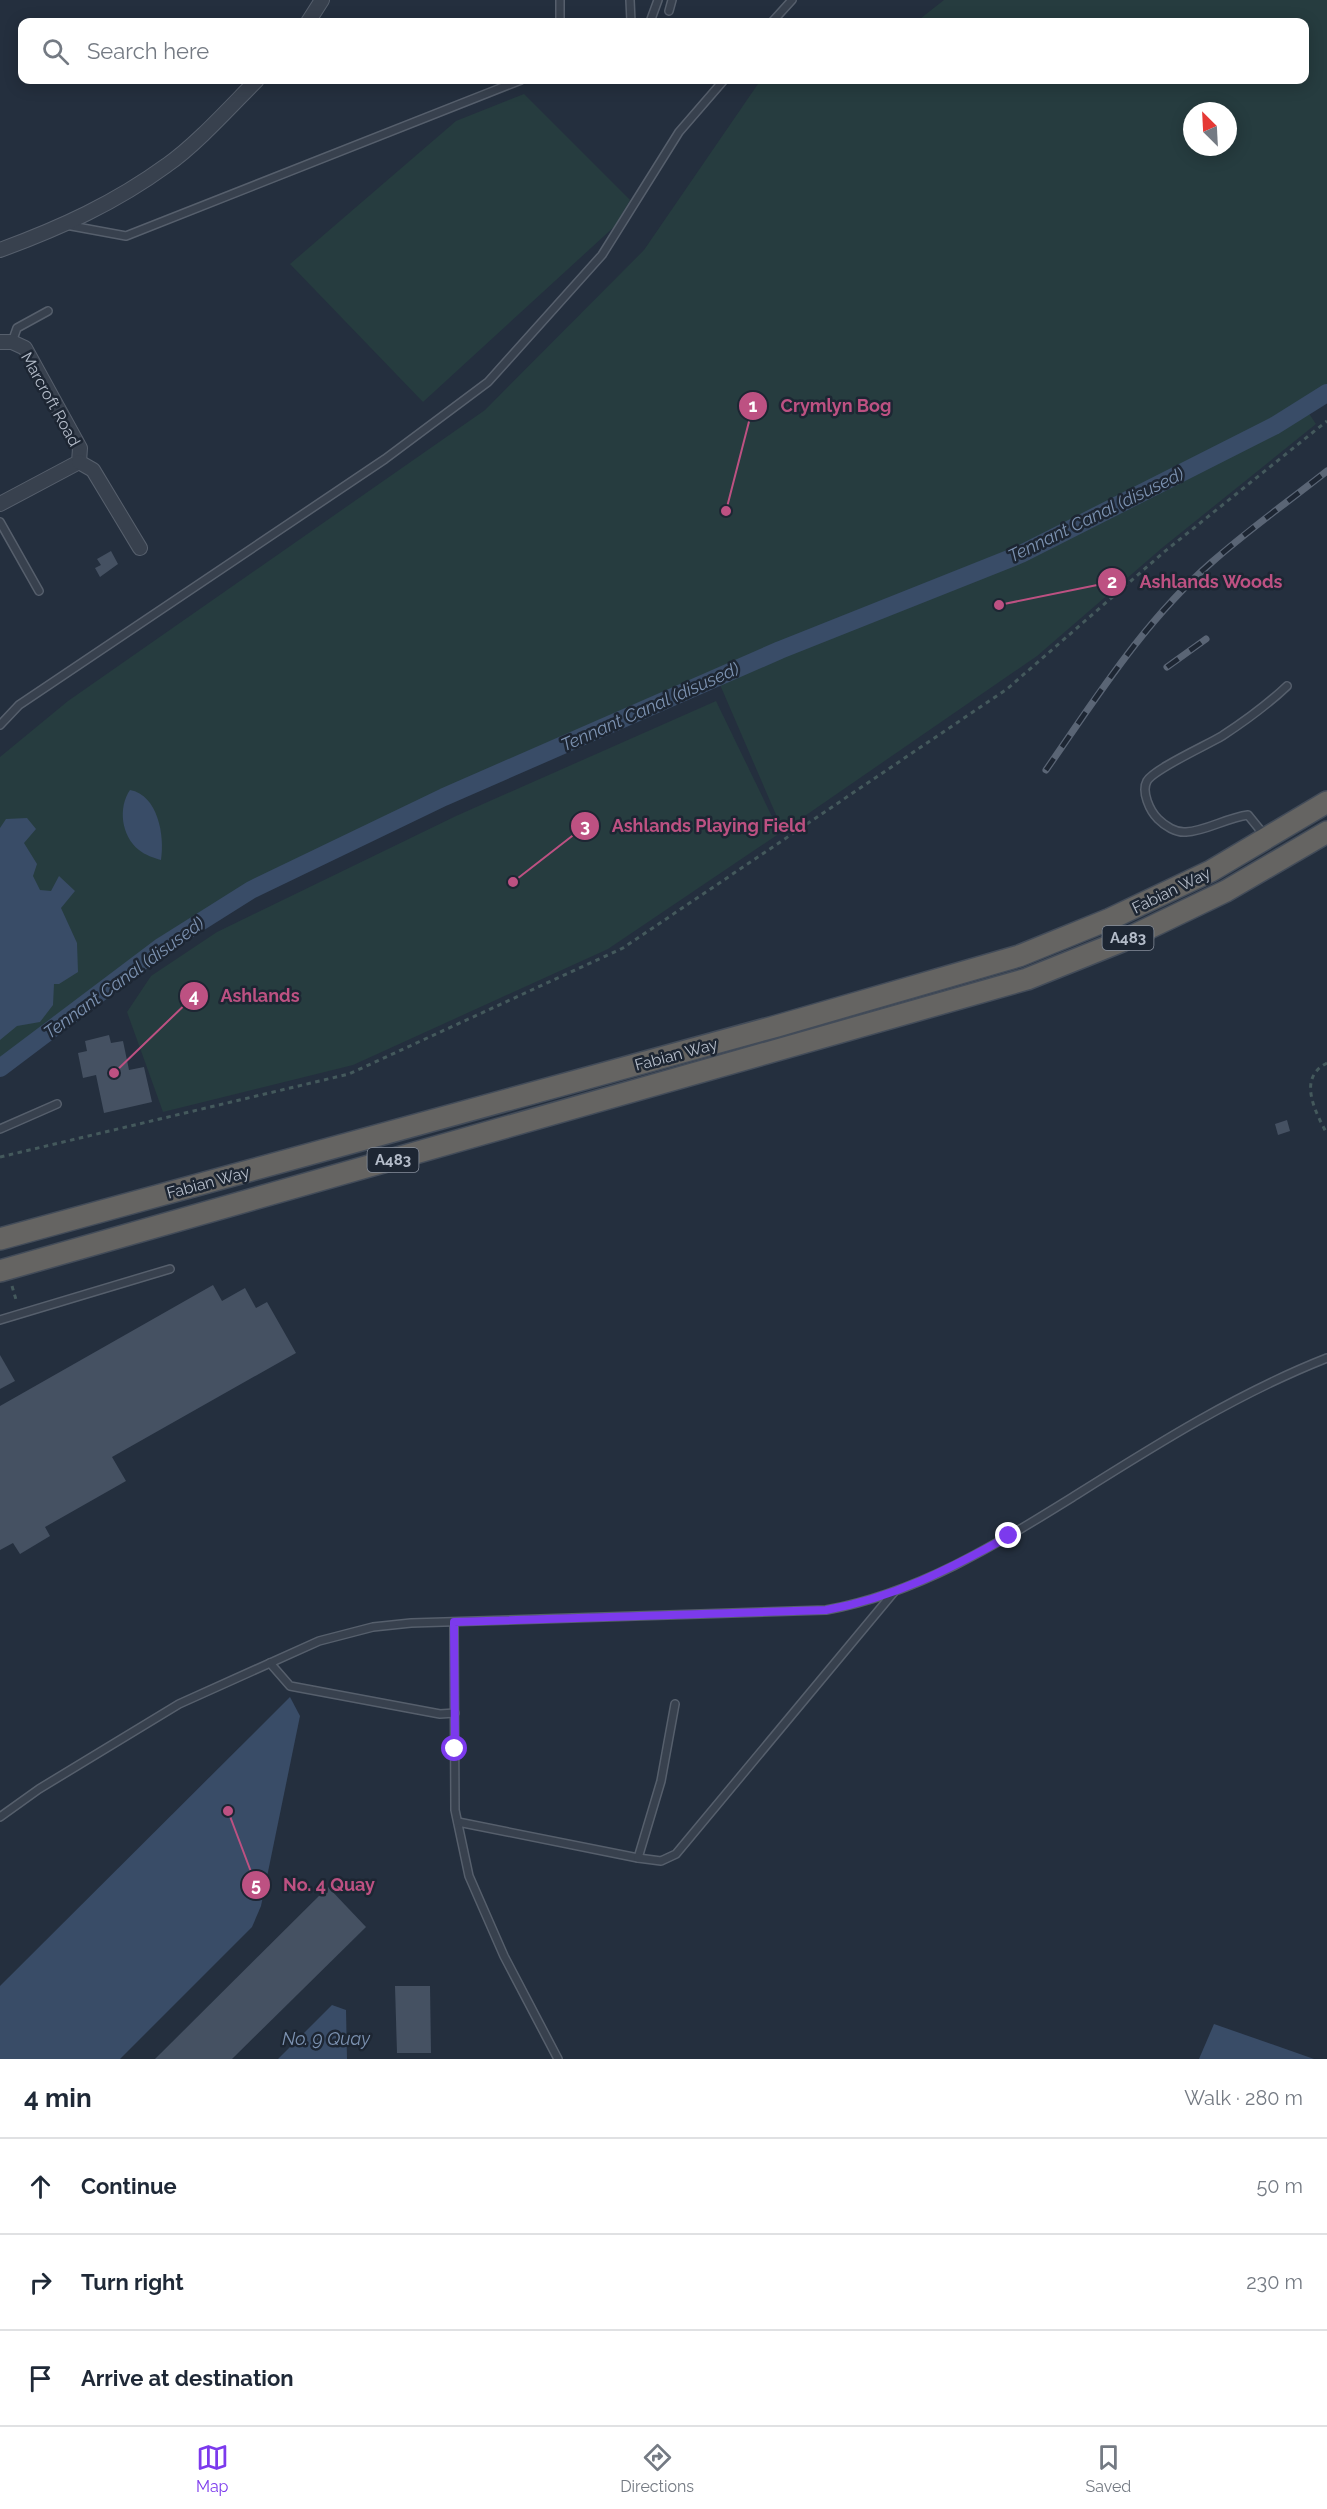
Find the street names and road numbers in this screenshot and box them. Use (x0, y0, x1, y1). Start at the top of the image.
street label: Marcroft Road (17, 349, 84, 450)
street label: Fabian Way (1129, 863, 1214, 918)
road number: A483 (1102, 926, 1154, 950)
street label: Fabian Way (633, 1034, 720, 1075)
road number: A483 (368, 1148, 418, 1172)
street label: Fabian Way (165, 1162, 252, 1203)

